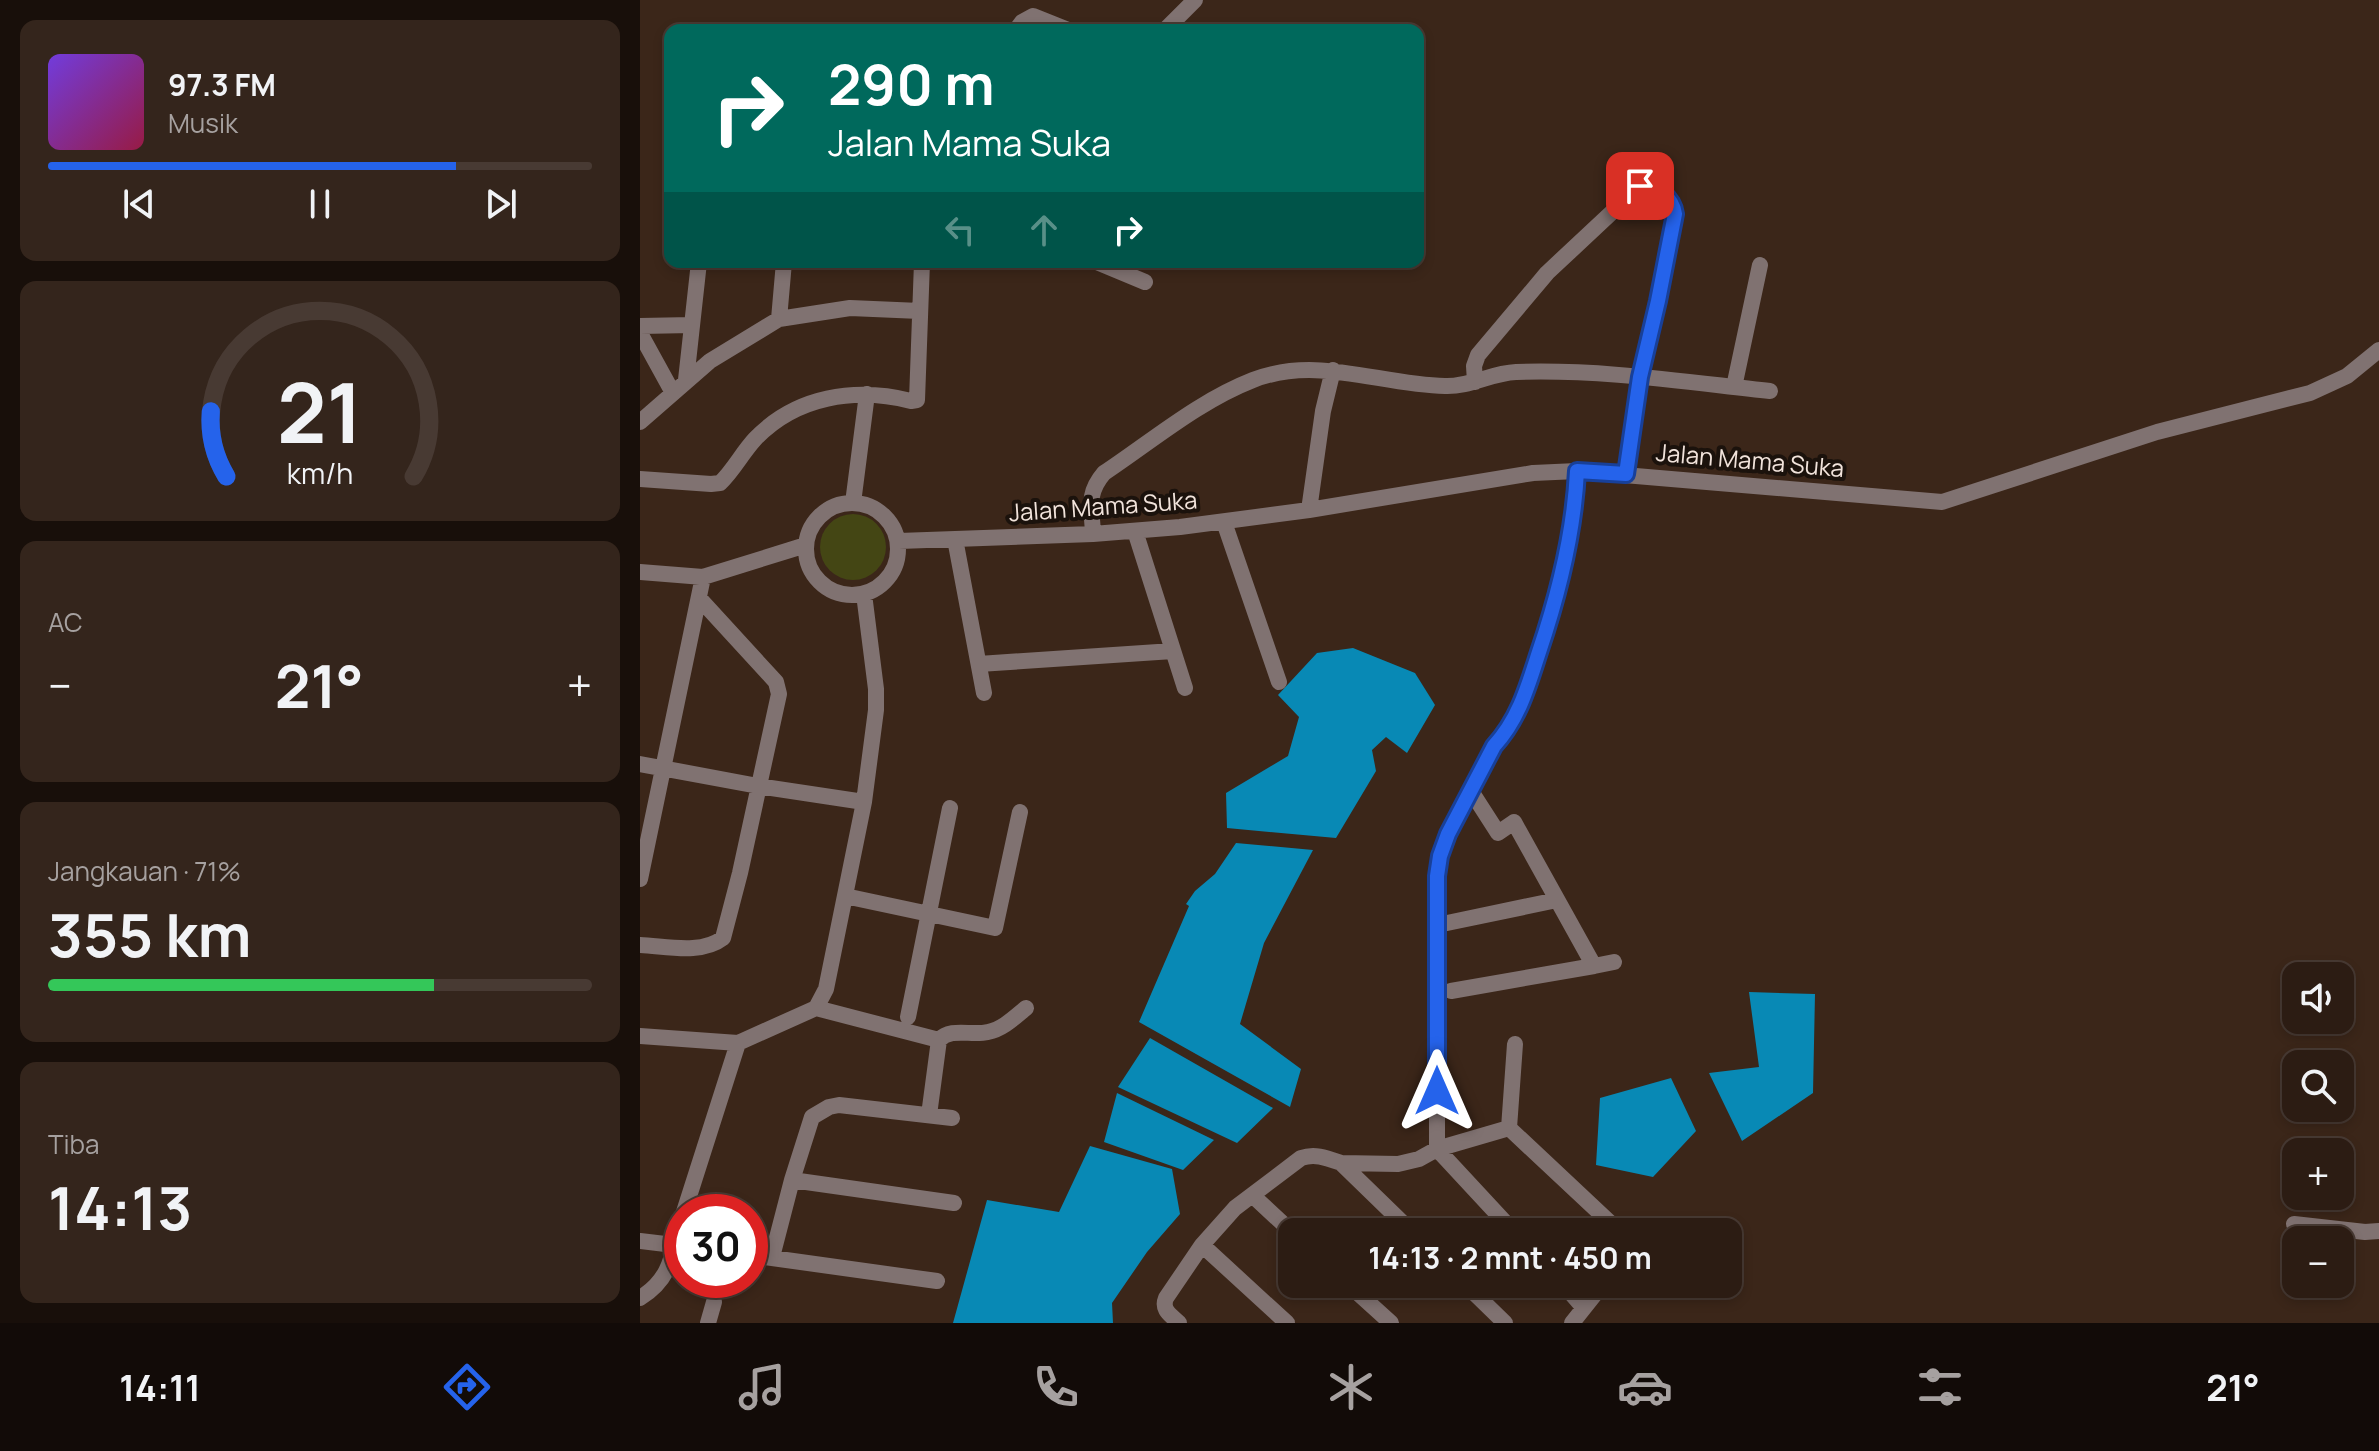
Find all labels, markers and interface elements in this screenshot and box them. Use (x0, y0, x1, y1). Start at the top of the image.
text: 290 m (828, 45, 995, 122)
icon: right (696, 56, 800, 160)
text: 97.3 FM (168, 64, 276, 105)
text: Musik (168, 105, 238, 141)
text: Jalan Mama Suka (828, 118, 1111, 167)
pin (1606, 152, 1674, 220)
icon: arrive (1618, 164, 1662, 208)
icon: previous (117, 182, 161, 226)
icon: pause (298, 182, 342, 226)
icon: next (479, 182, 523, 226)
icon: left (938, 208, 982, 252)
icon: ahead (1022, 208, 1066, 252)
icon: right (1106, 208, 1150, 252)
text: 21 (277, 353, 363, 467)
street label: Jalan Mama Suka (1655, 435, 1846, 484)
text: km/h (287, 454, 353, 493)
street label: Jalan Mama Suka (1008, 482, 1198, 529)
text: AC (48, 604, 83, 640)
text: 21° (275, 644, 364, 726)
text: − (48, 655, 72, 715)
text: + (567, 655, 592, 715)
text: Jangkauan · 71% (48, 853, 241, 889)
text: 355 km (48, 893, 251, 975)
map controls (2282, 962, 2354, 1298)
button: sound (2282, 962, 2354, 1034)
position arrow (1395, 1049, 1479, 1133)
button: search (2282, 1050, 2354, 1122)
text: Tiba (48, 1126, 99, 1162)
button: + (2282, 1138, 2354, 1210)
text: 14:13 (48, 1166, 193, 1248)
speed limit sign: 30 (664, 1194, 768, 1298)
button: − (2282, 1226, 2354, 1298)
text: 14:13 · 2 mnt · 450 m (1368, 1237, 1652, 1278)
icon: directions (439, 1359, 495, 1415)
icon: music (734, 1359, 790, 1415)
icon: phone (1028, 1359, 1084, 1415)
icon: climate (1323, 1359, 1379, 1415)
icon: car (1617, 1359, 1673, 1415)
icon: filters (1912, 1359, 1968, 1415)
text: 14:11 (119, 1363, 201, 1412)
text: 21° (2206, 1363, 2260, 1412)

